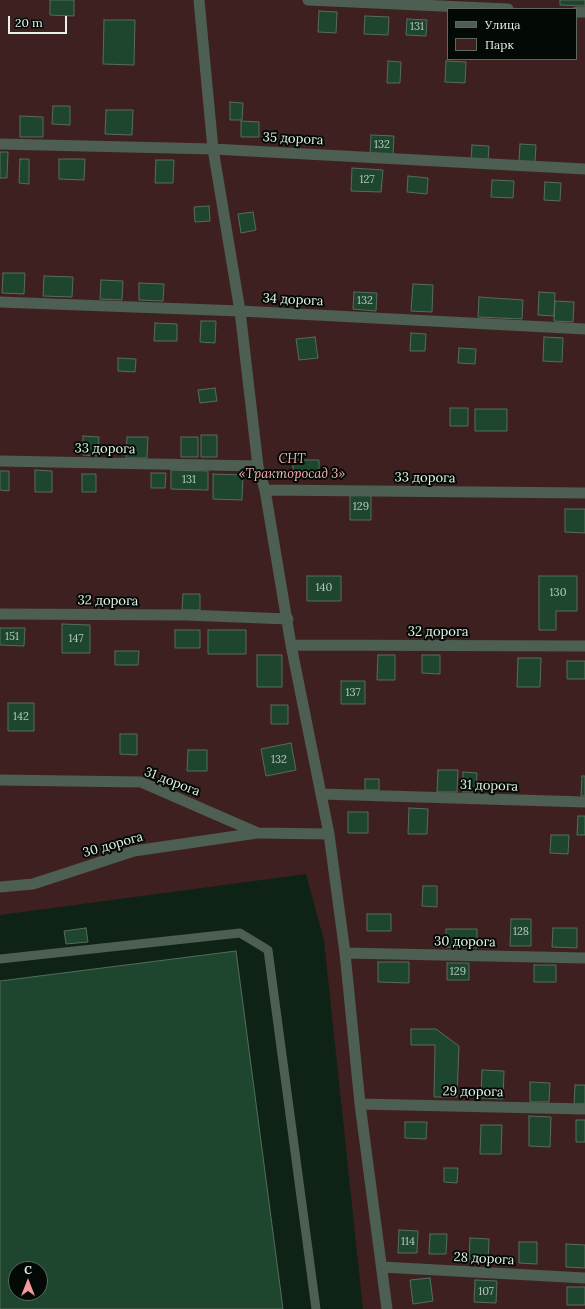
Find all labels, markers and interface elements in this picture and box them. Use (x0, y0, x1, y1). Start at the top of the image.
scale bar (10, 8, 69, 34)
legend (447, 8, 577, 60)
text: 20 m (15, 15, 43, 30)
text: Улица (485, 17, 521, 32)
house number: 131 (410, 20, 424, 34)
text: Парк (485, 37, 514, 52)
street label: 35 дорога (262, 130, 324, 148)
house number: 132 (374, 138, 390, 152)
house number: 127 (360, 173, 374, 187)
street label: 34 дорога (262, 291, 324, 309)
house number: 132 (357, 294, 373, 308)
street label: 33 дорога (74, 441, 136, 457)
park label: СНТ «Тракторосад 3» (239, 451, 345, 482)
street label: 33 дорога (394, 470, 456, 486)
house number: 131 (182, 473, 196, 487)
house number: 129 (353, 500, 369, 514)
house number: 140 (316, 581, 332, 595)
house number: 130 (550, 586, 566, 600)
street label: 32 дорога (78, 593, 138, 609)
street label: 32 дорога (408, 624, 468, 640)
house number: 151 (5, 630, 19, 644)
house number: 147 (68, 632, 84, 646)
house number: 137 (346, 686, 360, 700)
house number: 142 (13, 710, 29, 724)
house number: 132 (271, 753, 287, 767)
street label: 31 дорога (142, 764, 202, 800)
street label: 31 дорога (460, 777, 518, 795)
street label: 30 дорога (81, 829, 145, 861)
house number: 128 (513, 925, 529, 939)
street label: 30 дорога (434, 934, 496, 950)
house number: 129 (450, 965, 466, 979)
street label: 29 дорога (442, 1084, 504, 1100)
house number: 114 (401, 1235, 415, 1249)
street label: 28 дорога (453, 1250, 515, 1268)
north arrow (8, 1261, 48, 1301)
text: С (24, 1263, 32, 1277)
house number: 107 (478, 1285, 494, 1299)

